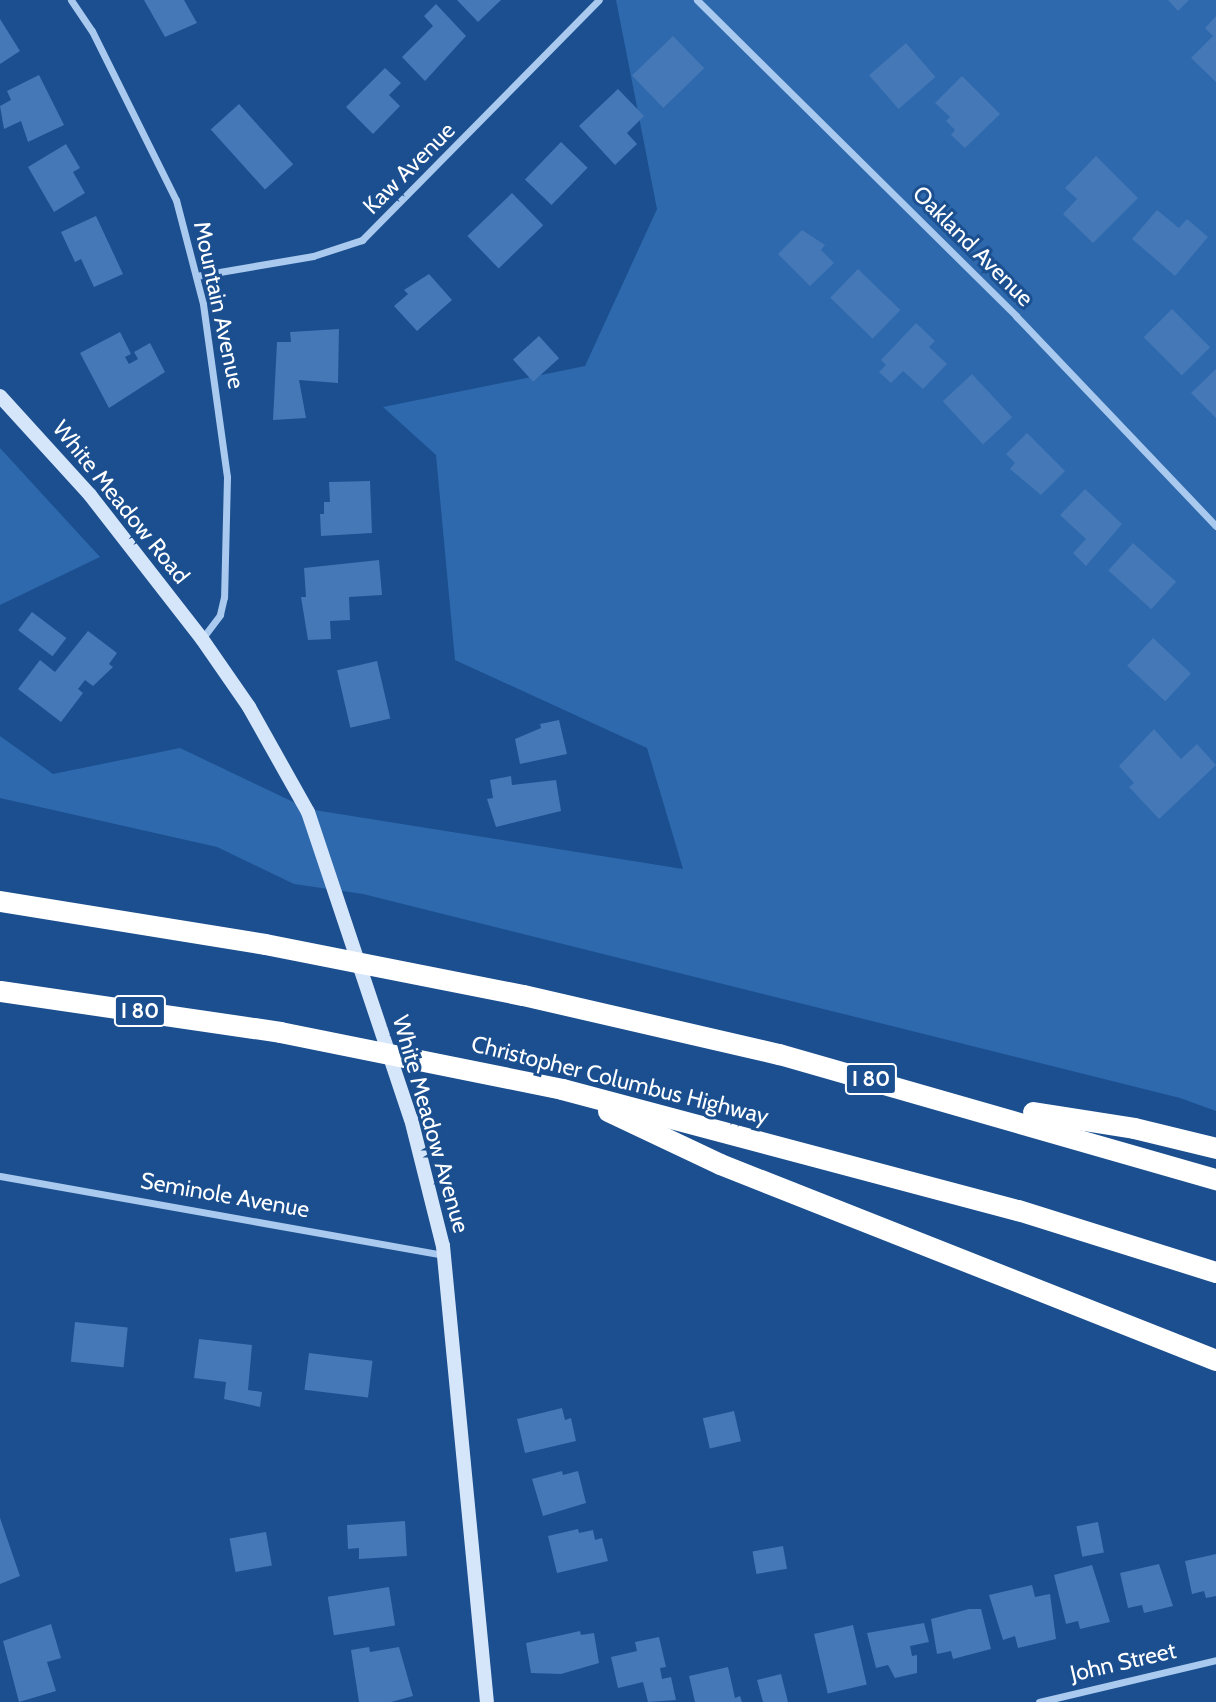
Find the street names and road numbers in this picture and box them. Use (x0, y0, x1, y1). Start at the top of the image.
street label: Kaw Avenue (357, 116, 461, 220)
street label: Oakland Avenue (907, 180, 1039, 312)
street label: Mountain Avenue (188, 219, 250, 391)
street label: White Meadow Road (47, 415, 195, 589)
road number: I 80 (114, 993, 166, 1028)
street label: White Meadow Avenue (387, 1012, 475, 1236)
street label: Christopher Columbus Highway (469, 1030, 771, 1130)
road number: I 80 (845, 1062, 897, 1096)
street label: Seminole Avenue (138, 1167, 312, 1223)
street label: John Street (1067, 1636, 1179, 1688)

